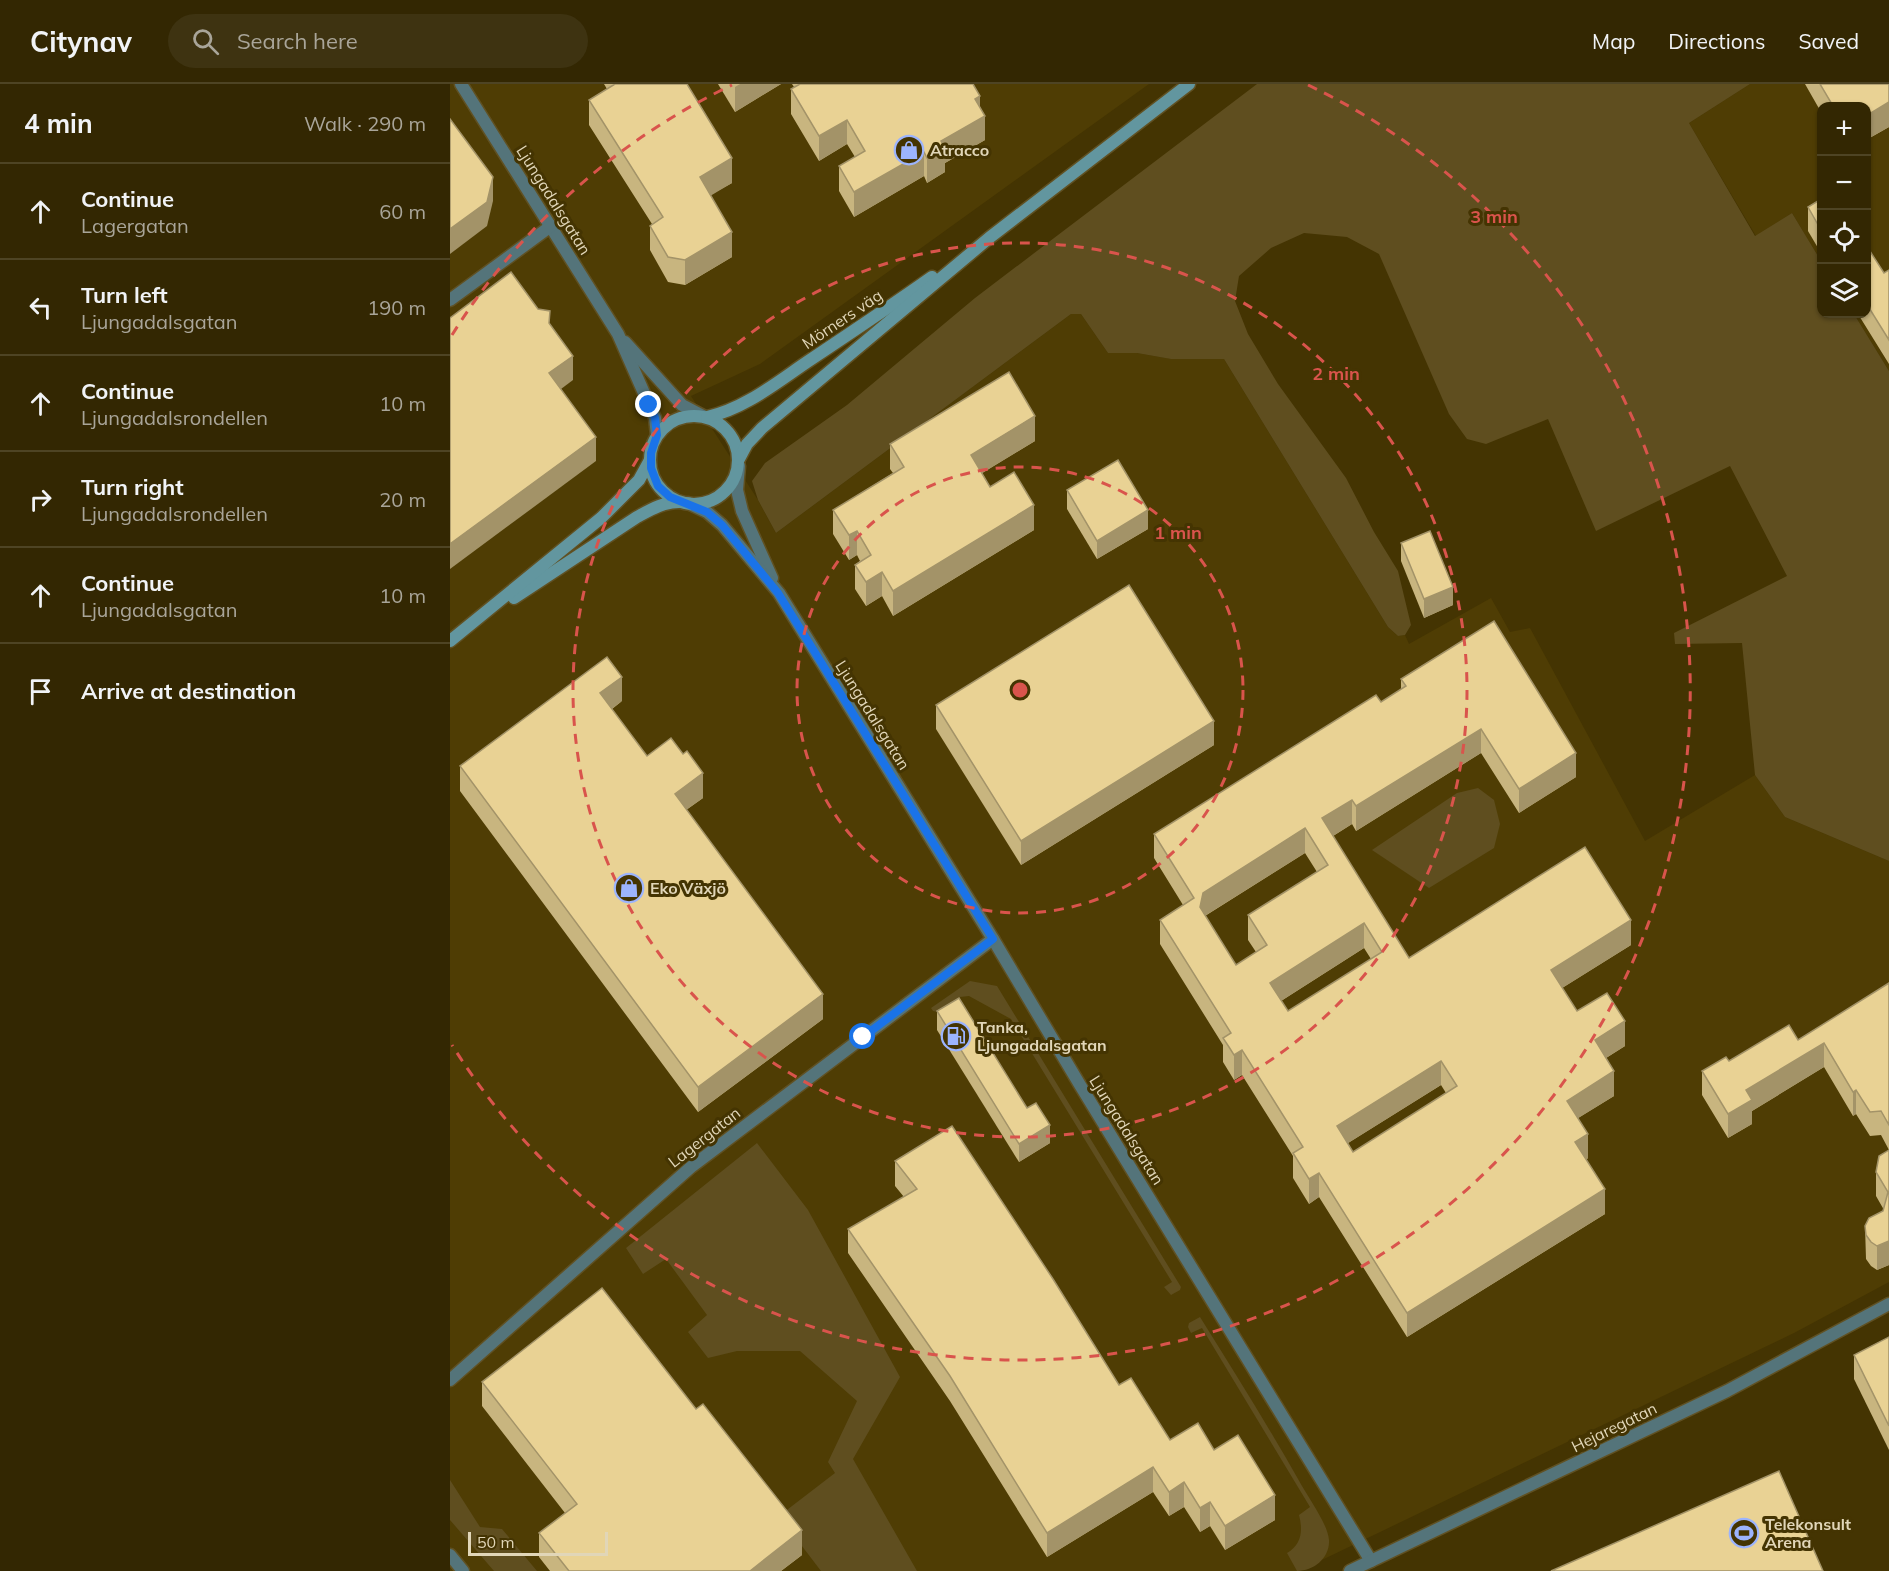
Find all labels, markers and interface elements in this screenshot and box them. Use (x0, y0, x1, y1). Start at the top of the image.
search box (168, 14, 588, 68)
text: Citynav (30, 24, 132, 59)
icon: search (189, 25, 222, 58)
text: Search here (237, 27, 358, 55)
text: Map (1592, 28, 1635, 54)
text: Directions (1668, 28, 1765, 54)
text: Saved (1798, 28, 1859, 54)
map controls (1817, 102, 1871, 318)
button: + (1817, 102, 1871, 156)
text: 4 min (24, 107, 93, 140)
text: Walk · 290 m (304, 111, 426, 136)
shop icon: Atracco (893, 134, 925, 166)
place label: Atracco (930, 140, 989, 160)
street label: Ljungadalsgatan (512, 142, 596, 258)
button: − (1817, 156, 1871, 210)
text: Continue (81, 185, 174, 213)
icon: ahead (24, 195, 57, 228)
text: 60 m (379, 199, 426, 224)
text: 3 min (1470, 205, 1518, 228)
button: locate (1817, 210, 1871, 264)
text: Lagergatan (81, 213, 189, 238)
button: layers (1817, 264, 1871, 318)
text: Turn left (81, 281, 168, 309)
street label: Mörners väg (798, 285, 886, 353)
icon: left (24, 291, 57, 324)
text: 190 m (367, 295, 426, 320)
text: Ljungadalsgatan (81, 309, 237, 334)
text: 2 min (1312, 362, 1360, 385)
text: Continue (81, 377, 174, 405)
icon: ahead (24, 387, 57, 420)
text: 10 m (379, 391, 426, 416)
route end (635, 391, 661, 417)
text: Ljungadalsrondellen (81, 405, 268, 430)
text: Turn right (81, 473, 184, 501)
icon: right (24, 483, 57, 516)
text: 20 m (379, 487, 426, 512)
text: Ljungadalsrondellen (81, 501, 268, 526)
text: 1 min (1154, 521, 1202, 544)
text: Continue (81, 569, 174, 597)
icon: ahead (24, 579, 57, 612)
text: 10 m (379, 583, 426, 608)
text: Ljungadalsgatan (81, 597, 237, 622)
street label: Ljungadalsgatan (831, 657, 915, 773)
icon: arrive (24, 675, 57, 708)
text: Arrive at destination (81, 677, 296, 705)
centre of rings (1010, 680, 1030, 700)
shop icon: Eko Växjö (613, 872, 645, 904)
place label: Eko Växjö (650, 878, 726, 898)
place label: Tanka, Ljungadalsgatan (977, 1017, 1107, 1055)
fuel station icon: Tanka, Ljungadalsgatan (940, 1020, 972, 1052)
route start (849, 1023, 875, 1049)
street label: Ljungadalsgatan (1085, 1072, 1169, 1188)
street label: Lagergatan (664, 1103, 744, 1171)
street label: Hejaregatan (1568, 1398, 1660, 1456)
place label: Telekonsult Arena (1765, 1514, 1851, 1552)
sports icon: Telekonsult Arena (1728, 1517, 1760, 1549)
scale bar (468, 1529, 608, 1556)
text: 50 m (477, 1532, 514, 1552)

